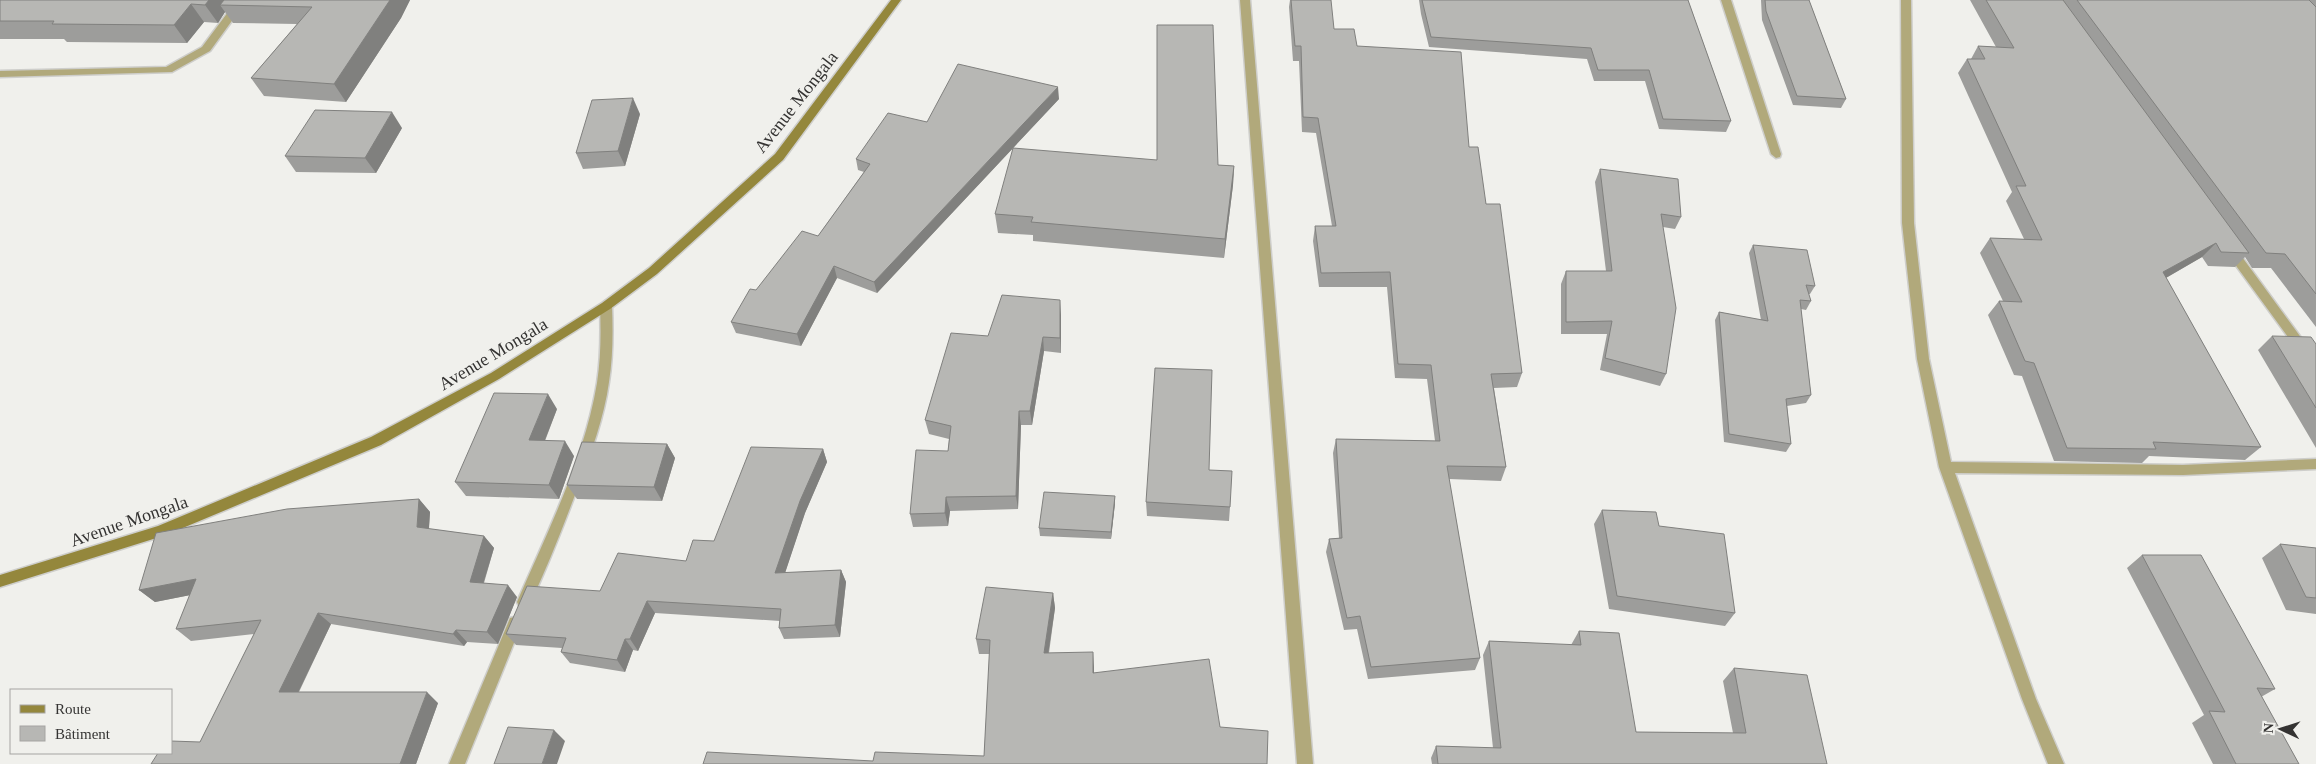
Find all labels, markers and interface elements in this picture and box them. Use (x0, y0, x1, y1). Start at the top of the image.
street label: Avenue Mongala (750, 47, 842, 157)
street label: Avenue Mongala (435, 314, 551, 394)
street label: Avenue Mongala (68, 491, 190, 551)
legend (10, 689, 172, 754)
text: Route (55, 701, 91, 717)
north arrow (2256, 704, 2306, 754)
text: N (2261, 723, 2276, 734)
text: Bâtiment (55, 726, 111, 742)

